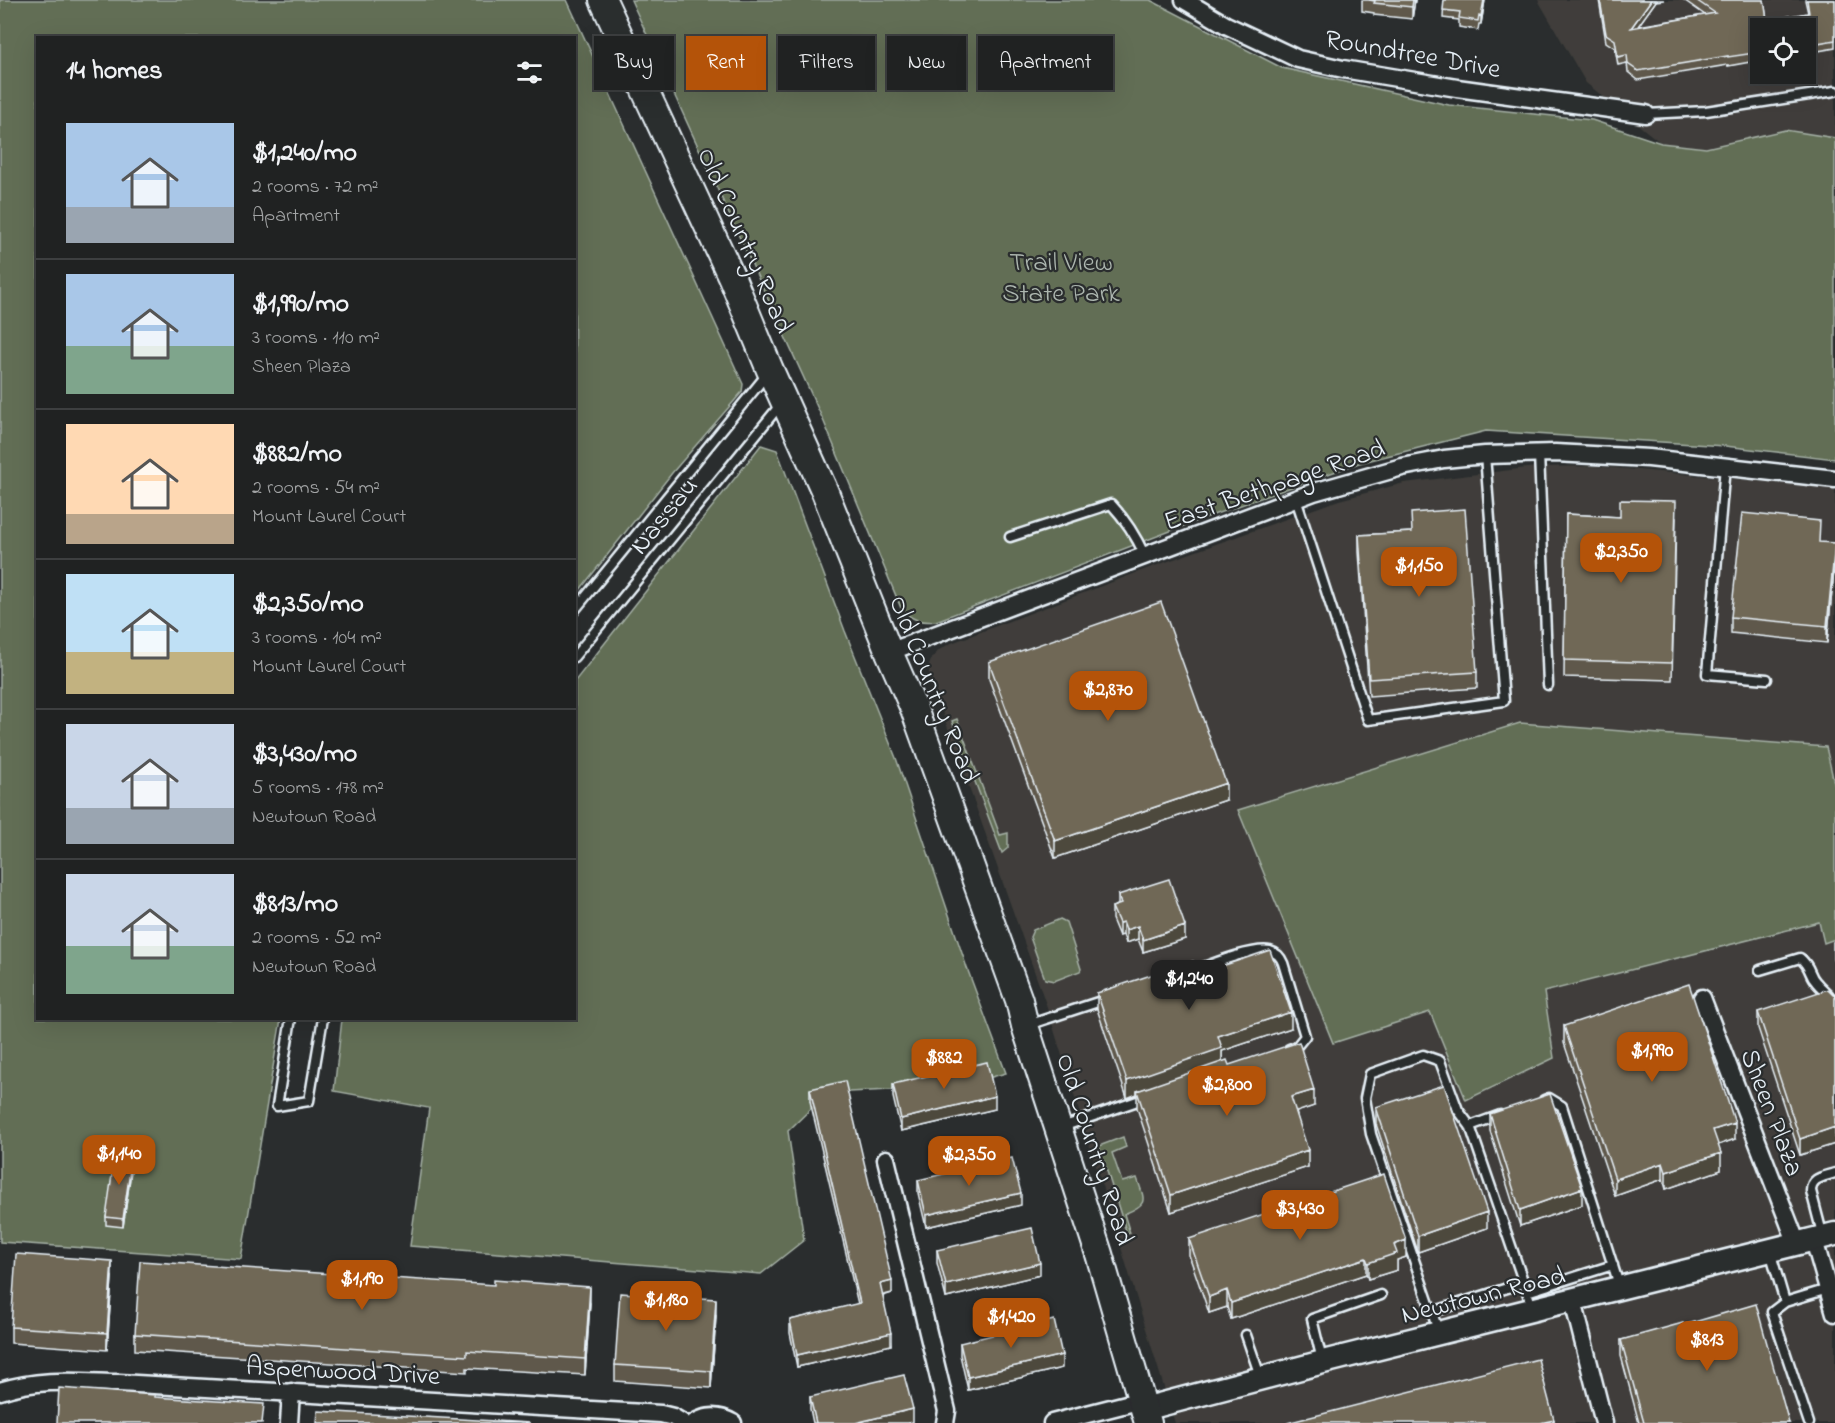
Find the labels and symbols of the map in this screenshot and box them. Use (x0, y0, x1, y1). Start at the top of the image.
street label: Roundtree Drive (1322, 21, 1504, 90)
street label: Old Country Road (685, 142, 802, 340)
park label: Trail View State Park (1002, 244, 1120, 314)
street label: East Bethpage Road (1159, 430, 1391, 543)
street label: Nassau (621, 469, 708, 564)
pin: $2,350 (1572, 533, 1670, 584)
pin: $1,150 (1370, 547, 1468, 598)
street label: Old Country Road (877, 590, 988, 790)
pin: $2,870 (1059, 671, 1157, 722)
pin: $1,240 (1140, 960, 1238, 1011)
pin: $1,990 (1603, 1032, 1701, 1083)
pin: $882 (908, 1039, 980, 1090)
street label: Sheen Plaza (1729, 1044, 1813, 1182)
street label: Old Country Road (1044, 1049, 1143, 1251)
pin: $2,800 (1178, 1066, 1276, 1117)
pin: $1,140 (70, 1135, 168, 1186)
pin: $2,350 (920, 1136, 1018, 1187)
pin: $3,430 (1251, 1190, 1349, 1241)
street label: Newtown Road (1398, 1257, 1570, 1336)
pin: $1,190 (313, 1260, 411, 1311)
pin: $1,180 (617, 1281, 715, 1332)
pin: $1,420 (962, 1298, 1060, 1349)
pin: $813 (1671, 1321, 1743, 1372)
street label: Aspenwood Drive (245, 1348, 442, 1397)

